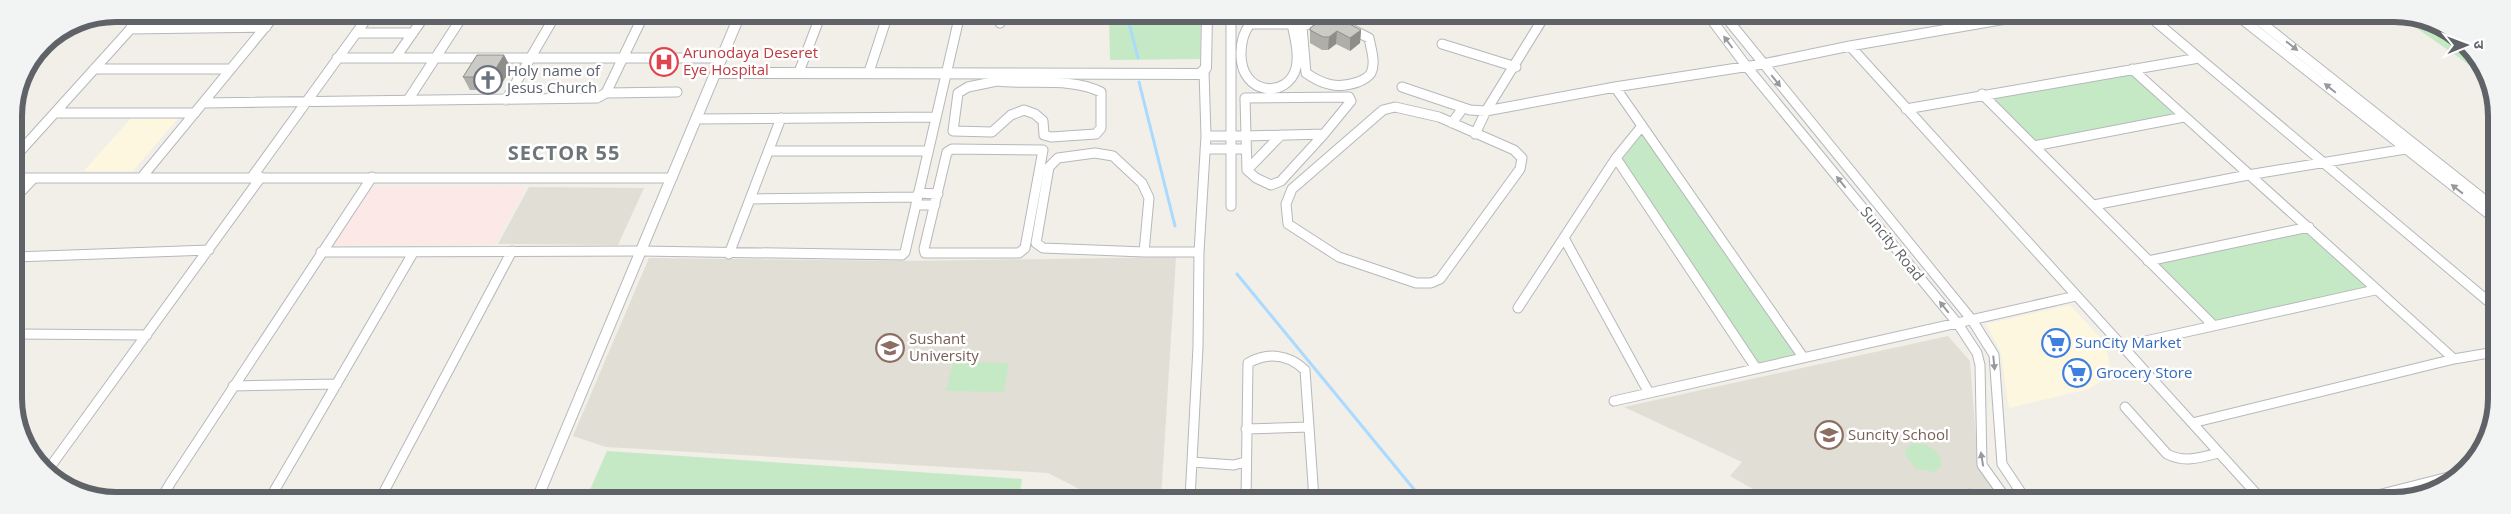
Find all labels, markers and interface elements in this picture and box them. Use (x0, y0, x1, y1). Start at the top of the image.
north arrow (2441, 20, 2491, 70)
one-way arrow (1723, 35, 1733, 49)
one-way arrow (2285, 40, 2298, 51)
text: उ (2470, 40, 2489, 50)
place label: Arunodaya Deseret Eye Hospital (683, 42, 818, 79)
hospital icon: Arunodaya Deseret Eye Hospital (649, 47, 679, 77)
place label: Holy name of Jesus Church (505, 60, 601, 97)
church icon: Holy name of Jesus Church (473, 65, 503, 95)
one-way arrow (1771, 74, 1782, 87)
one-way arrow (2324, 82, 2337, 93)
district label: SECTOR 55 (508, 139, 620, 166)
one-way arrow (1836, 175, 1847, 188)
one-way arrow (2451, 184, 2464, 195)
street label: Suncity Road (1857, 202, 1929, 285)
one-way arrow (1939, 301, 1950, 314)
place label: Sushant University (909, 328, 979, 365)
supermarket icon: SunCity Market (2041, 328, 2071, 358)
place label: SunCity Market (2075, 332, 2181, 352)
school or university icon: Sushant University (875, 333, 905, 363)
one-way arrow (1990, 355, 1998, 371)
supermarket icon: Grocery Store (2062, 358, 2092, 388)
place label: Grocery Store (2096, 362, 2192, 382)
school or university icon: Suncity School (1814, 420, 1844, 450)
place label: Suncity School (1848, 424, 1949, 444)
one-way arrow (1978, 450, 1986, 466)

